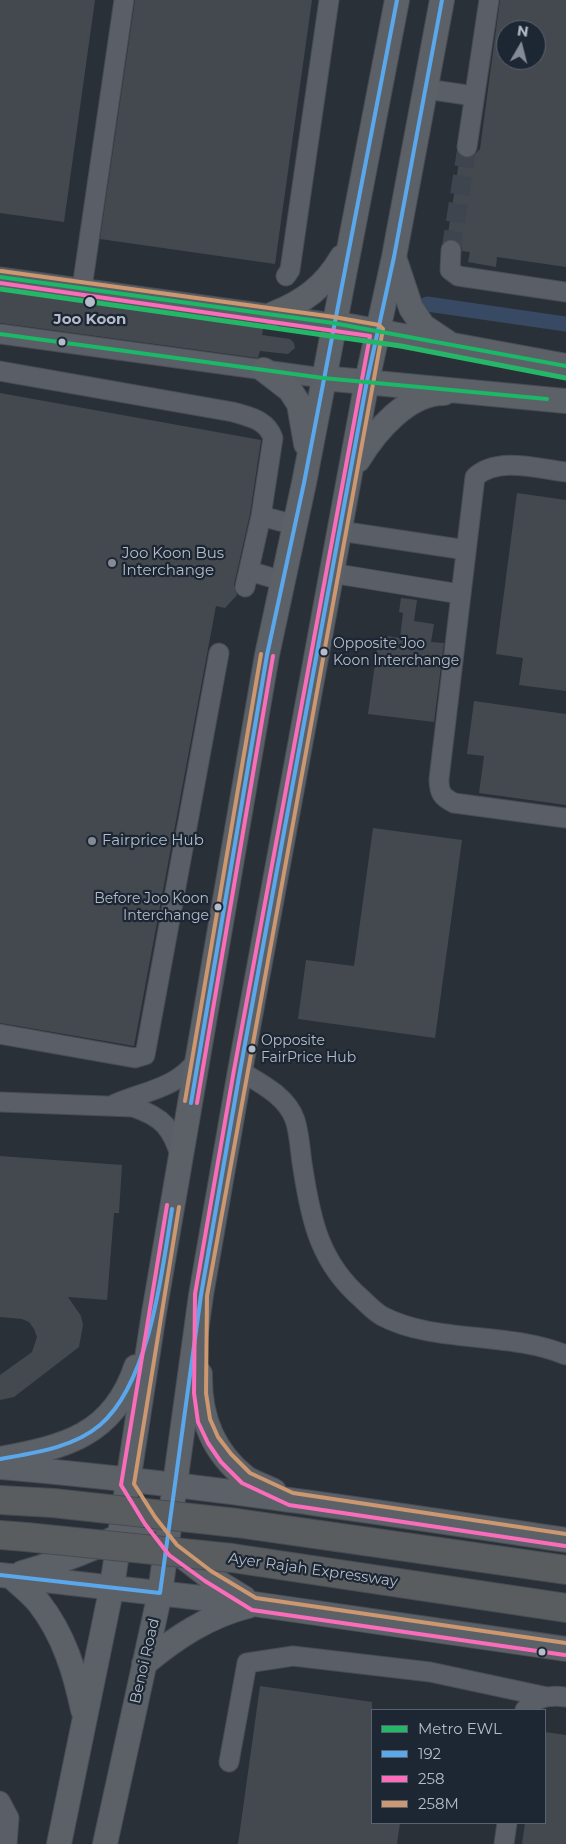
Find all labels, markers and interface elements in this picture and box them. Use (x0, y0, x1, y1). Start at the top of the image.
north arrow (496, 20, 546, 70)
text: N (516, 21, 530, 41)
marker: Joo Koon (83, 295, 97, 309)
place label: Joo Koon (54, 311, 126, 329)
unlabelled marker (57, 337, 67, 347)
place label: Joo Koon Bus Interchange (122, 545, 224, 580)
marker: Joo Koon Bus Interchange (106, 557, 118, 569)
place label: Opposite Joo Koon Interchange (333, 636, 459, 669)
marker: Opposite Joo Koon Interchange (319, 647, 329, 657)
place label: Fairprice Hub (102, 832, 204, 850)
marker: Fairprice Hub (86, 835, 98, 847)
place label: Before Joo Koon Interchange (94, 891, 209, 924)
marker: Before Joo Koon Interchange (213, 902, 223, 912)
place label: Opposite FairPrice Hub (261, 1033, 356, 1066)
marker: Opposite FairPrice Hub (247, 1044, 257, 1054)
street label: Ayer Rajah Expressway (227, 1549, 399, 1591)
street label: Benoi Road (126, 1617, 164, 1705)
unlabelled marker (537, 1647, 547, 1657)
legend (371, 1709, 546, 1824)
text: Metro EWL (418, 1719, 502, 1738)
text: 192 (418, 1744, 441, 1763)
text: 258 (418, 1769, 445, 1788)
text: 258M (418, 1794, 459, 1813)

